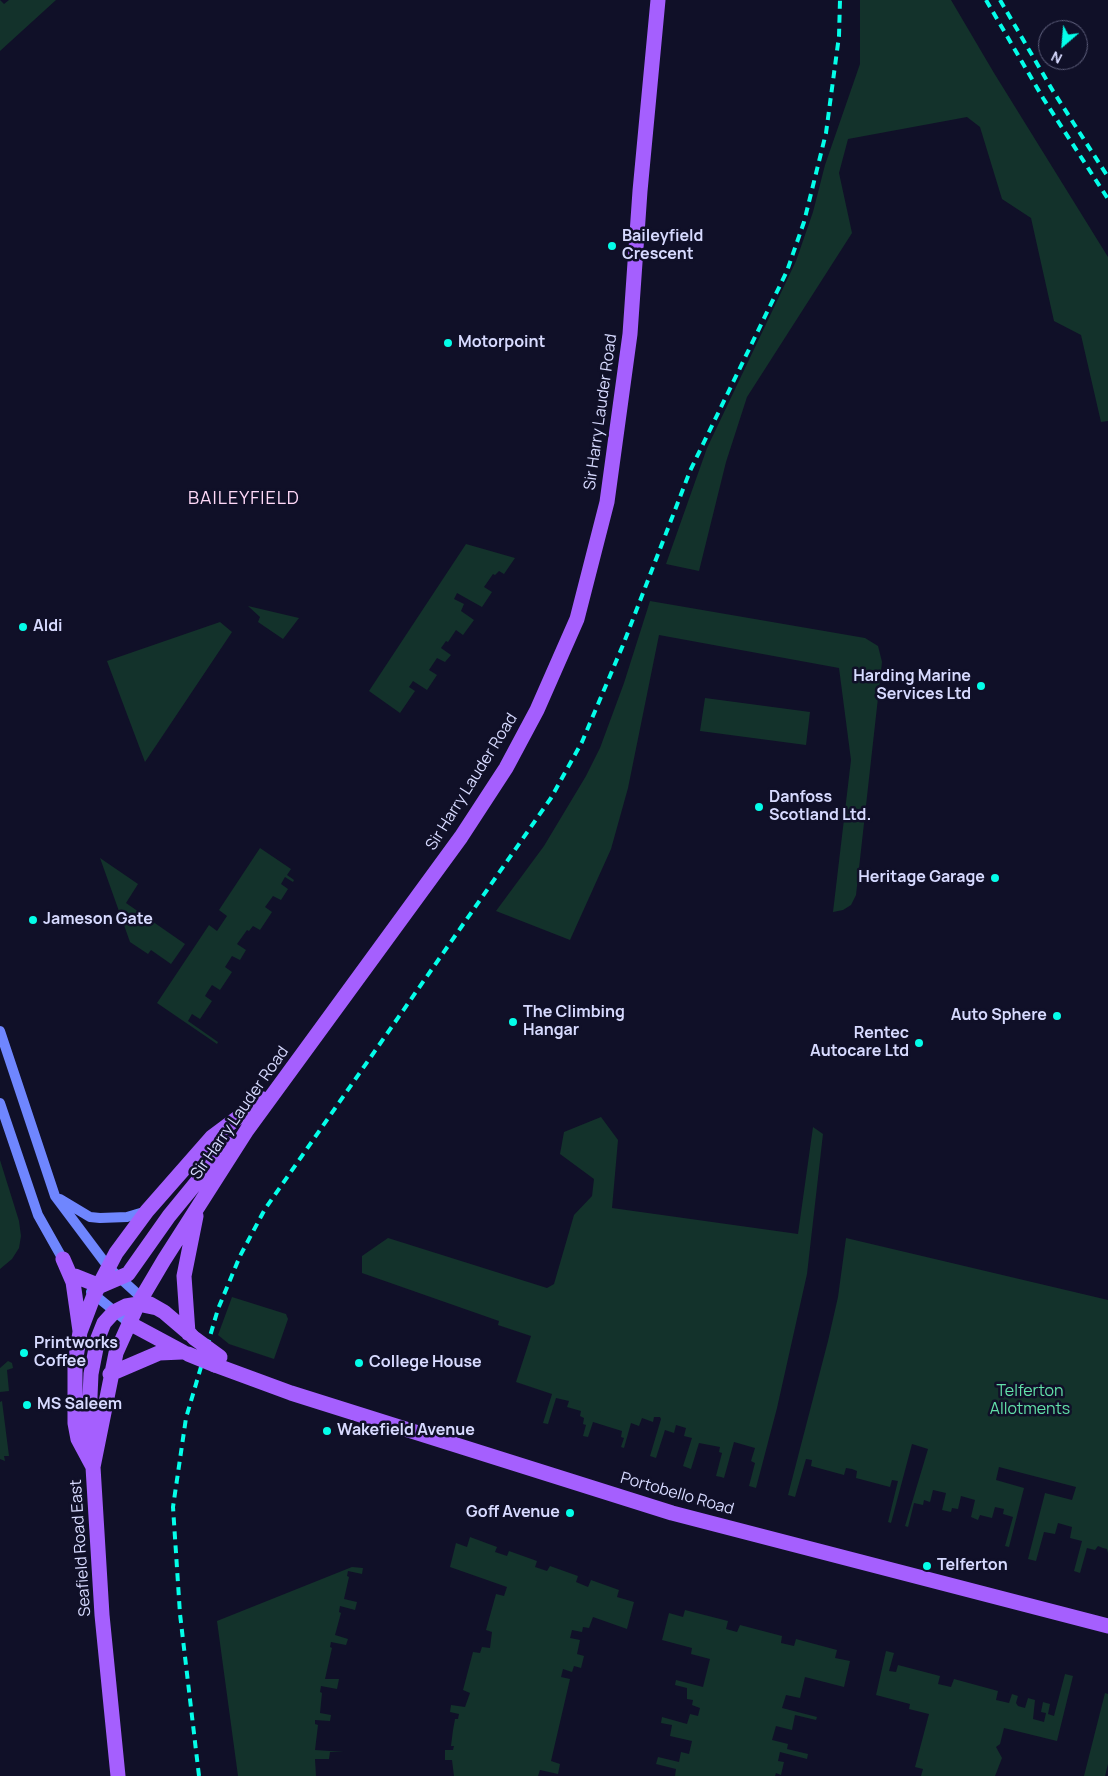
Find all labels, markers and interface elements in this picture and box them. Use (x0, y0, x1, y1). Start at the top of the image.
north arrow (1038, 20, 1088, 70)
text: N (1048, 47, 1065, 69)
place label: Baileyfield Crescent (622, 227, 703, 265)
marker: Baileyfield Crescent (606, 240, 618, 252)
place label: Motorpoint (458, 333, 545, 353)
street label: Sir Harry Lauder Road (581, 333, 621, 491)
marker: Motorpoint (442, 337, 454, 349)
district label: BAILEYFIELD (187, 488, 301, 510)
place label: Aldi (33, 617, 63, 637)
marker: Aldi (17, 621, 29, 633)
place label: Harding Marine Services Ltd (853, 667, 971, 705)
marker: Harding Marine Services Ltd (975, 680, 987, 692)
street label: Sir Harry Lauder Road (422, 710, 522, 854)
place label: Danfoss Scotland Ltd. (769, 788, 871, 826)
marker: Danfoss Scotland Ltd. (753, 801, 765, 813)
place label: Heritage Garage (858, 868, 985, 888)
marker: Heritage Garage (989, 872, 1001, 884)
place label: Jameson Gate (43, 910, 153, 930)
marker: Jameson Gate (27, 914, 39, 926)
place label: The Climbing Hangar (523, 1003, 625, 1041)
place label: Auto Sphere (951, 1006, 1047, 1026)
marker: Auto Sphere (1051, 1010, 1063, 1022)
marker: The Climbing Hangar (507, 1016, 519, 1028)
place label: Rentec Autocare Ltd (810, 1024, 909, 1062)
marker: Rentec Autocare Ltd (913, 1037, 925, 1049)
street label: Sir Harry Lauder Road (187, 1043, 293, 1183)
place label: Printworks Coffee (34, 1334, 118, 1372)
marker: Printworks Coffee (18, 1347, 30, 1359)
place label: College House (369, 1353, 482, 1373)
marker: College House (353, 1357, 365, 1369)
park label: Telferton Allotments (990, 1382, 1070, 1420)
place label: MS Saleem (37, 1395, 122, 1415)
marker: MS Saleem (21, 1399, 33, 1411)
place label: Wakefield Avenue (337, 1421, 475, 1441)
marker: Wakefield Avenue (321, 1425, 333, 1437)
street label: Portobello Road (618, 1469, 736, 1519)
street label: Seafield Road East (67, 1479, 95, 1617)
place label: Goff Avenue (466, 1503, 560, 1523)
marker: Goff Avenue (564, 1507, 576, 1519)
place label: Telferton (937, 1556, 1008, 1576)
marker: Telferton (921, 1560, 933, 1572)

